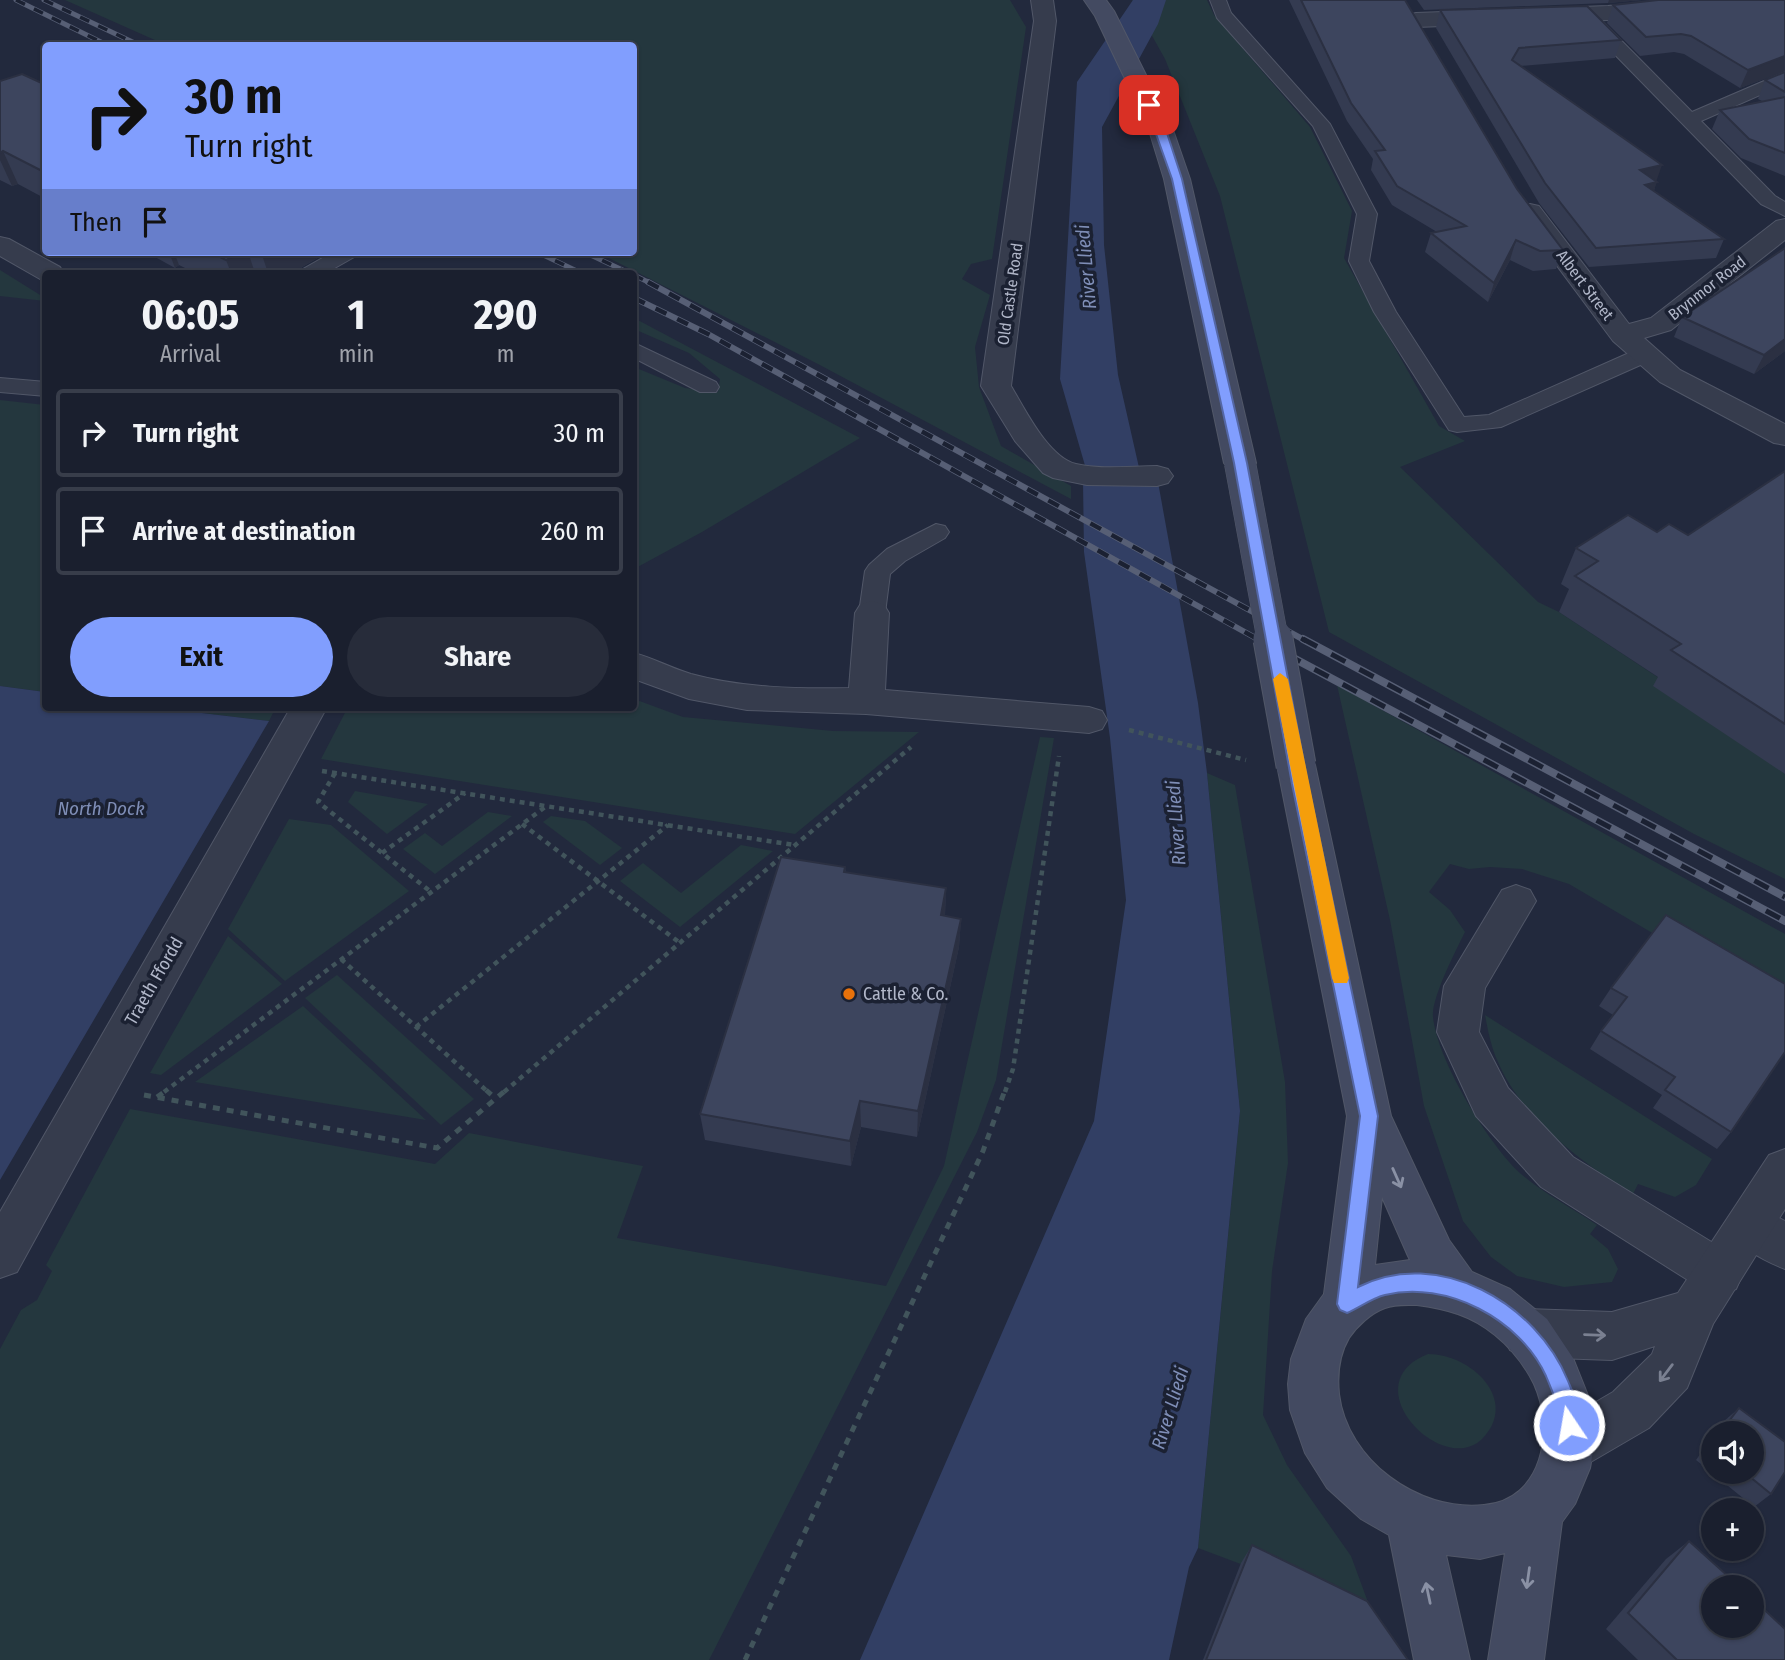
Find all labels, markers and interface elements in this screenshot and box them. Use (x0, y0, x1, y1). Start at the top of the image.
text: 30 m (185, 67, 283, 126)
icon: right (70, 70, 161, 161)
pin (1119, 75, 1179, 135)
icon: arrive (1130, 86, 1168, 124)
text: Turn right (185, 127, 312, 165)
icon: arrive (136, 203, 174, 241)
text: Then (70, 207, 122, 238)
water label: River Lliedi (1071, 223, 1101, 310)
street label: Old Castle Road (993, 242, 1027, 346)
street label: Albert Street (1552, 246, 1618, 324)
street label: Brynmor Road (1664, 252, 1750, 324)
text: 06:05 (141, 290, 239, 340)
text: 1 (348, 290, 365, 340)
text: 290 (474, 290, 538, 340)
text: Arrival (160, 340, 221, 368)
text: min (339, 340, 374, 368)
text: m (497, 340, 515, 368)
icon: right (74, 414, 112, 452)
text: Turn right (133, 418, 239, 449)
text: 30 m (554, 418, 605, 449)
icon: arrive (74, 512, 112, 550)
text: Arrive at destination (133, 516, 356, 547)
text: 260 m (541, 516, 605, 547)
button: Exit (70, 617, 333, 697)
button: Share (347, 617, 609, 697)
water label: River Lliedi (1162, 780, 1190, 866)
water label: North Dock (57, 797, 145, 820)
street label: Traeth Ffordd (120, 933, 188, 1029)
place label: Cattle & Co. (863, 983, 948, 1005)
marker: Cattle & Co. (841, 986, 857, 1002)
one-way arrow (1391, 1167, 1404, 1189)
one-way arrow (1583, 1328, 1606, 1342)
one-way arrow (1659, 1363, 1673, 1382)
water label: River Lliedi (1147, 1364, 1194, 1452)
position arrow (1532, 1388, 1606, 1462)
map controls (1701, 1421, 1764, 1638)
button: sound (1701, 1421, 1764, 1484)
button: + (1701, 1498, 1764, 1561)
one-way arrow (1521, 1566, 1534, 1589)
button: − (1701, 1575, 1764, 1638)
one-way arrow (1420, 1582, 1434, 1605)

